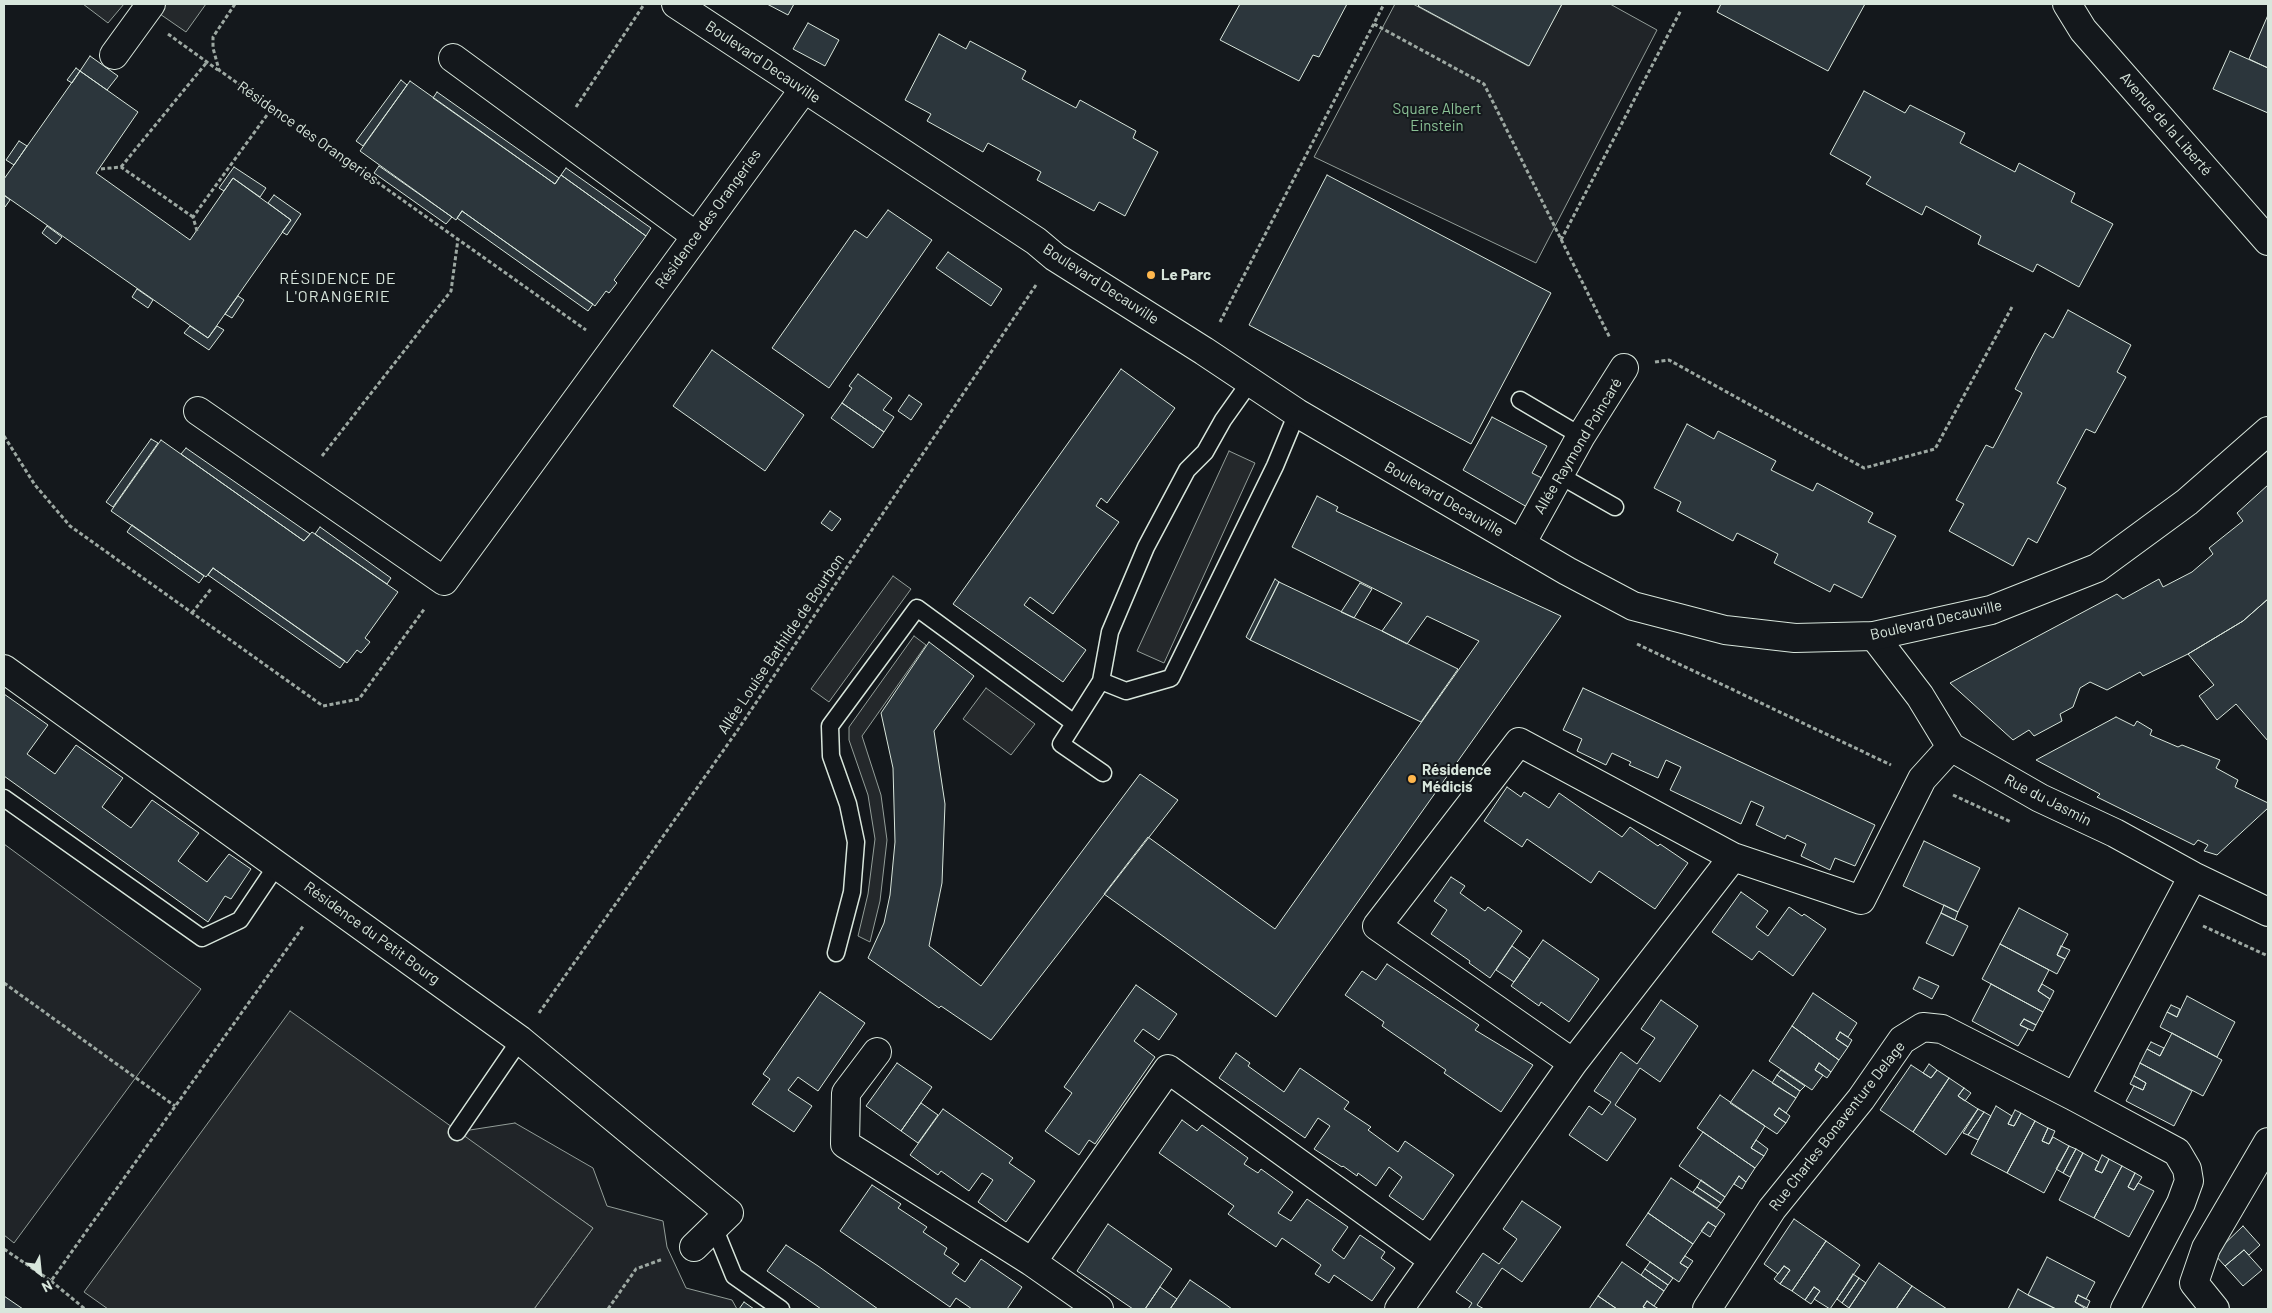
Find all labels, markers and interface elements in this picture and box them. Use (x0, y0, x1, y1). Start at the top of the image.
street label: Boulevard Decauville (702, 17, 824, 107)
street label: Avenue de la Liberté (2116, 69, 2216, 179)
street label: Résidence des Orangeries (234, 77, 382, 189)
park label: Square Albert Einstein (1393, 100, 1481, 135)
street label: Résidence des Orangeries (651, 146, 765, 292)
street label: Boulevard Decauville (1040, 240, 1162, 328)
place label: Le Parc (1161, 266, 1211, 284)
district label: RÉSIDENCE DE L'ORANGERIE (278, 269, 398, 307)
marker: Le Parc (1145, 269, 1157, 281)
street label: Allée Raymond Poincaré (1530, 375, 1626, 517)
street label: Boulevard Decauville (1381, 458, 1507, 540)
street label: Allée Louise Bathilde de Bourbon (714, 551, 848, 737)
street label: Boulevard Decauville (1868, 596, 2004, 644)
place label: Résidence Médicis (1422, 761, 1492, 796)
street label: Rue du Jasmin (2001, 770, 2095, 830)
marker: Résidence Médicis (1406, 773, 1418, 785)
street label: Résidence du Petit Bourg (301, 878, 443, 988)
street label: Rue Charles Bonaventure Delage (1765, 1038, 1909, 1214)
north arrow (15, 1248, 65, 1298)
text: N (39, 1277, 55, 1296)

